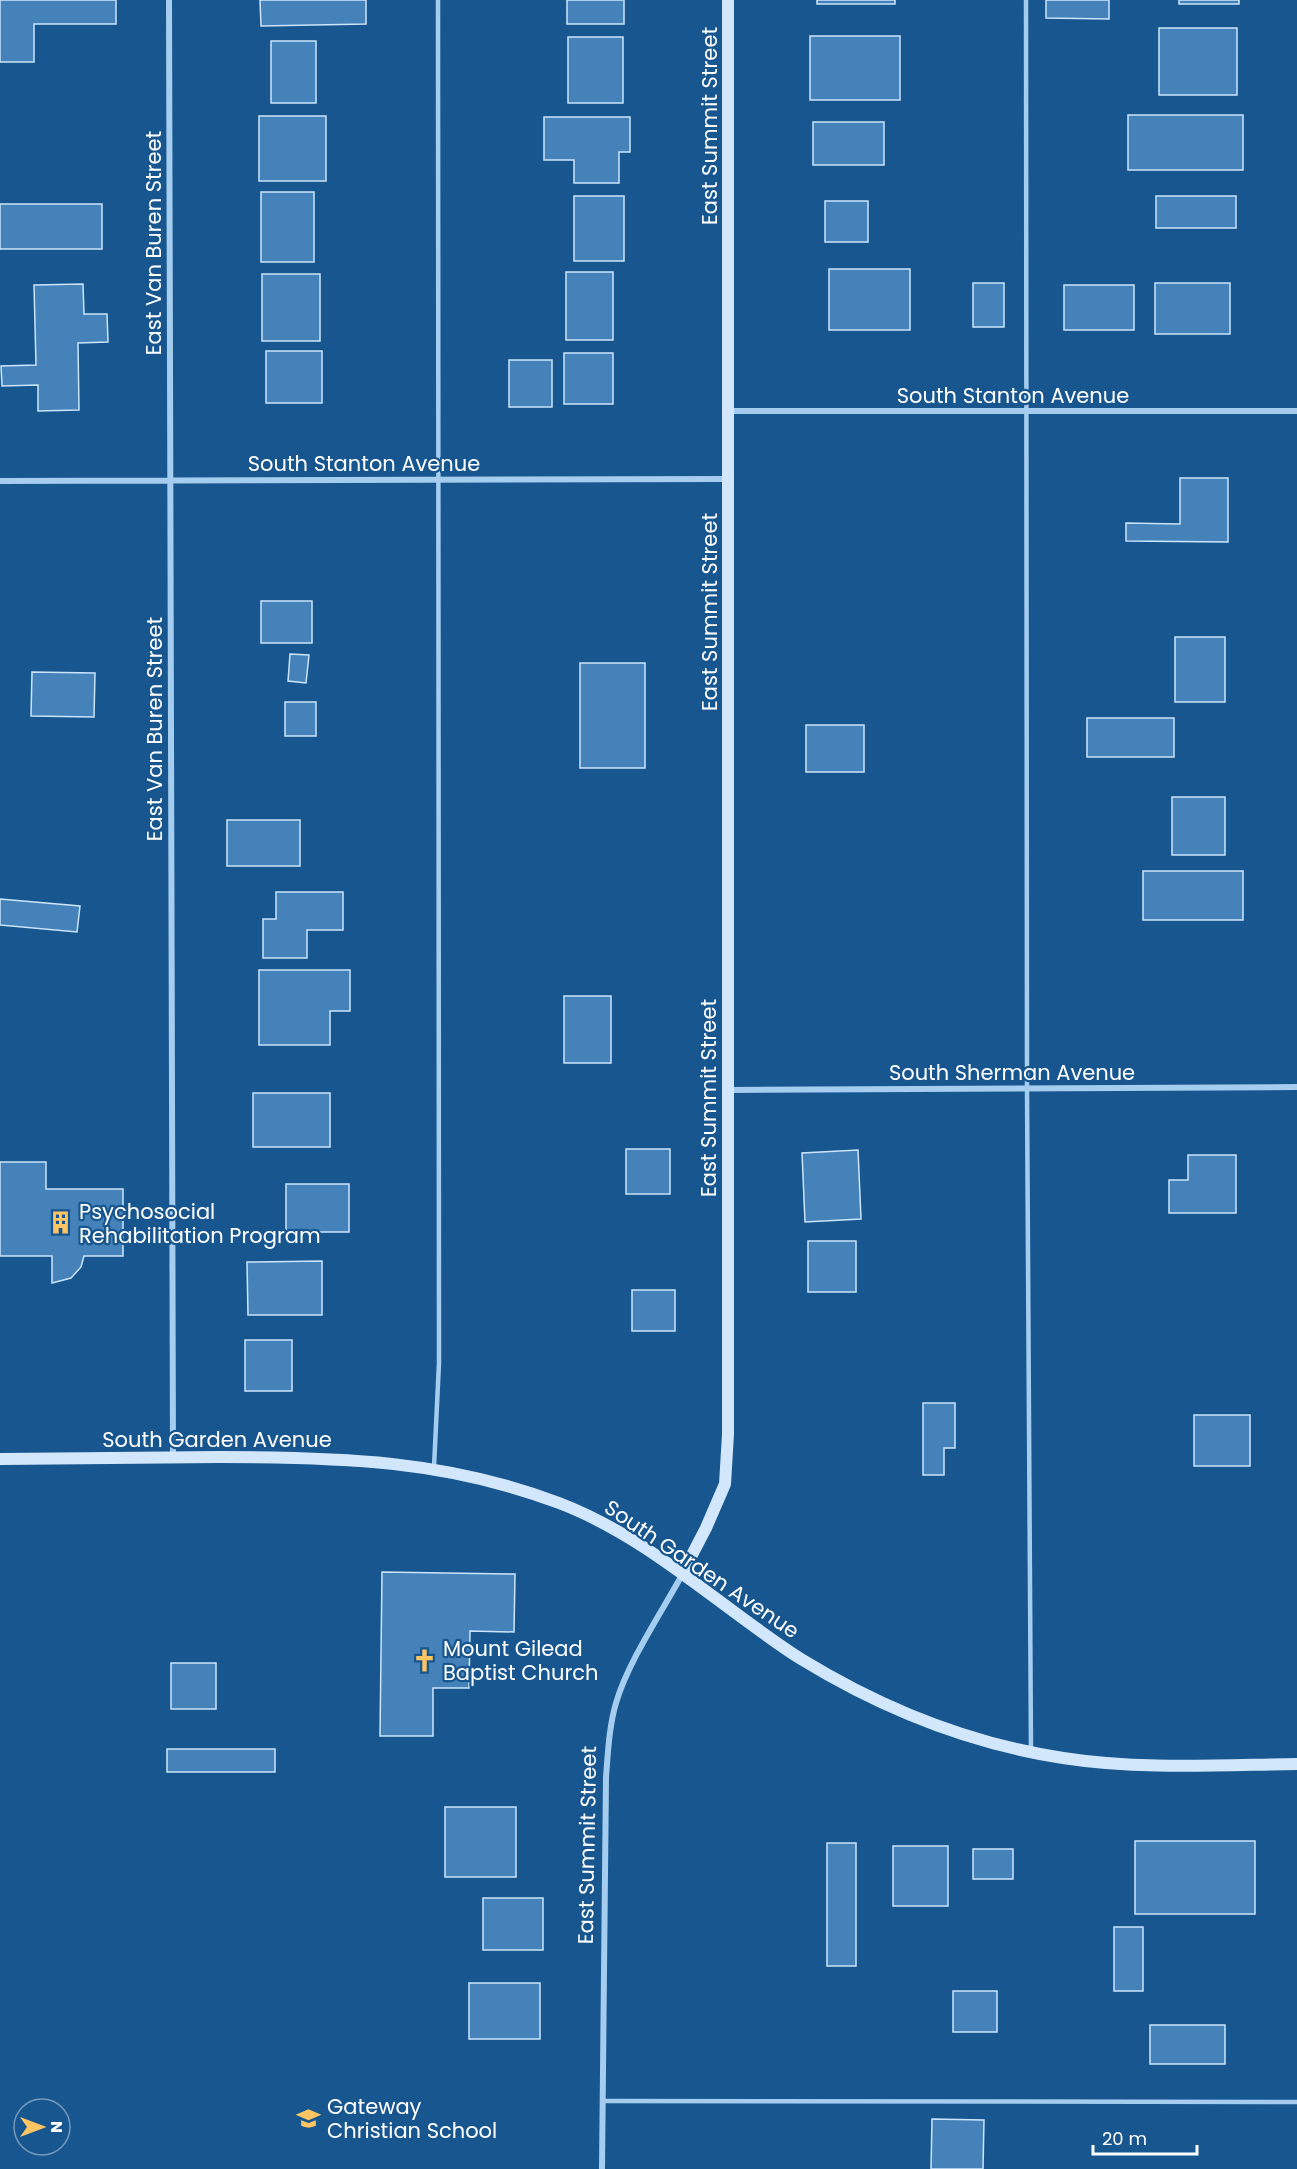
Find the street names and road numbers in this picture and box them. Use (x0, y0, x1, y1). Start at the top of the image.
street label: East Summit Street (695, 27, 724, 225)
street label: East Van Buren Street (139, 131, 168, 355)
street label: South Stanton Avenue (897, 381, 1129, 410)
street label: South Stanton Avenue (248, 449, 480, 478)
street label: East Summit Street (695, 513, 724, 711)
street label: East Van Buren Street (140, 617, 169, 841)
street label: East Summit Street (694, 999, 723, 1197)
street label: South Sherman Avenue (889, 1058, 1135, 1087)
street label: South Garden Avenue (102, 1425, 332, 1454)
street label: South Garden Avenue (599, 1493, 805, 1645)
street label: East Summit Street (571, 1746, 603, 1944)

